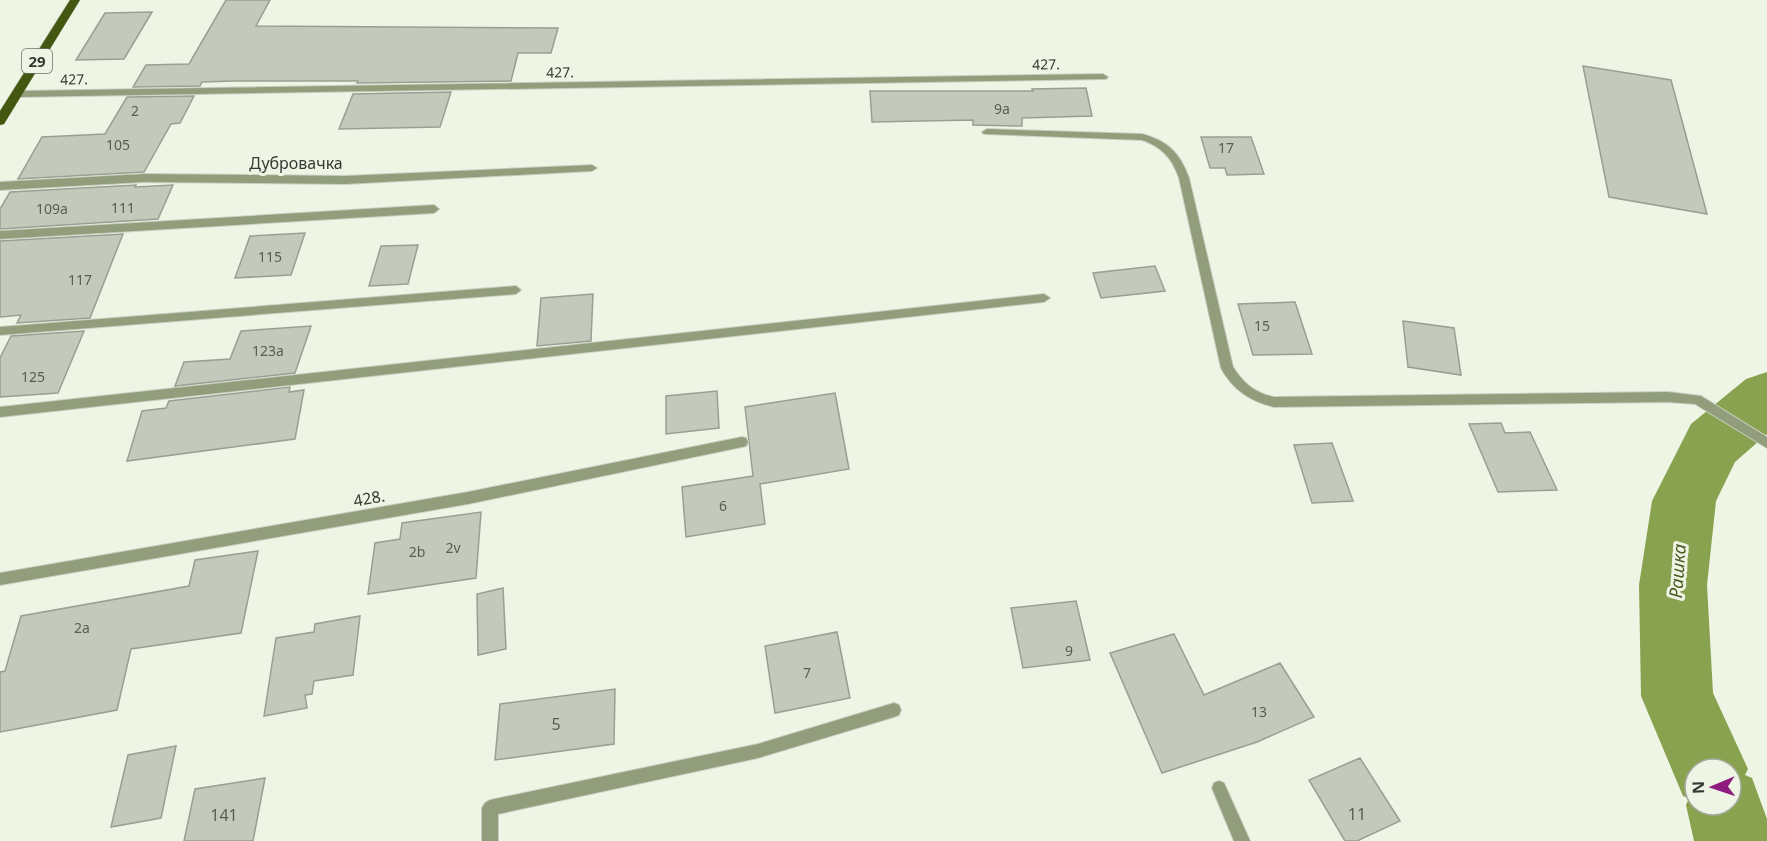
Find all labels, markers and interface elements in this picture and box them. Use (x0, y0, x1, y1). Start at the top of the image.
road number: 29 (22, 49, 52, 73)
street label: 427. (1032, 54, 1060, 74)
street label: 427. (546, 62, 574, 82)
street label: 427. (60, 69, 88, 89)
house number: 9a (994, 99, 1010, 118)
house number: 2 (131, 101, 139, 120)
house number: 105 (106, 135, 130, 154)
house number: 17 (1218, 138, 1234, 157)
street label: Дубровачка (249, 152, 343, 174)
house number: 111 (111, 198, 135, 217)
house number: 109a (36, 199, 68, 218)
house number: 115 (258, 247, 282, 266)
house number: 117 (68, 270, 92, 289)
house number: 15 (1254, 316, 1270, 335)
house number: 123a (252, 341, 284, 360)
house number: 125 (21, 367, 45, 386)
street label: 428. (351, 484, 387, 512)
house number: 6 (719, 496, 727, 515)
house number: 2v (445, 538, 461, 557)
house number: 2b (409, 542, 425, 561)
water label: Рашка (1663, 543, 1691, 599)
house number: 2a (74, 618, 90, 637)
house number: 9 (1065, 641, 1073, 660)
house number: 7 (803, 663, 811, 682)
house number: 13 (1251, 702, 1267, 721)
house number: 5 (551, 713, 561, 735)
north arrow (1683, 757, 1743, 817)
text: N (1687, 781, 1709, 794)
house number: 11 (1348, 803, 1366, 825)
house number: 141 (210, 804, 238, 826)

